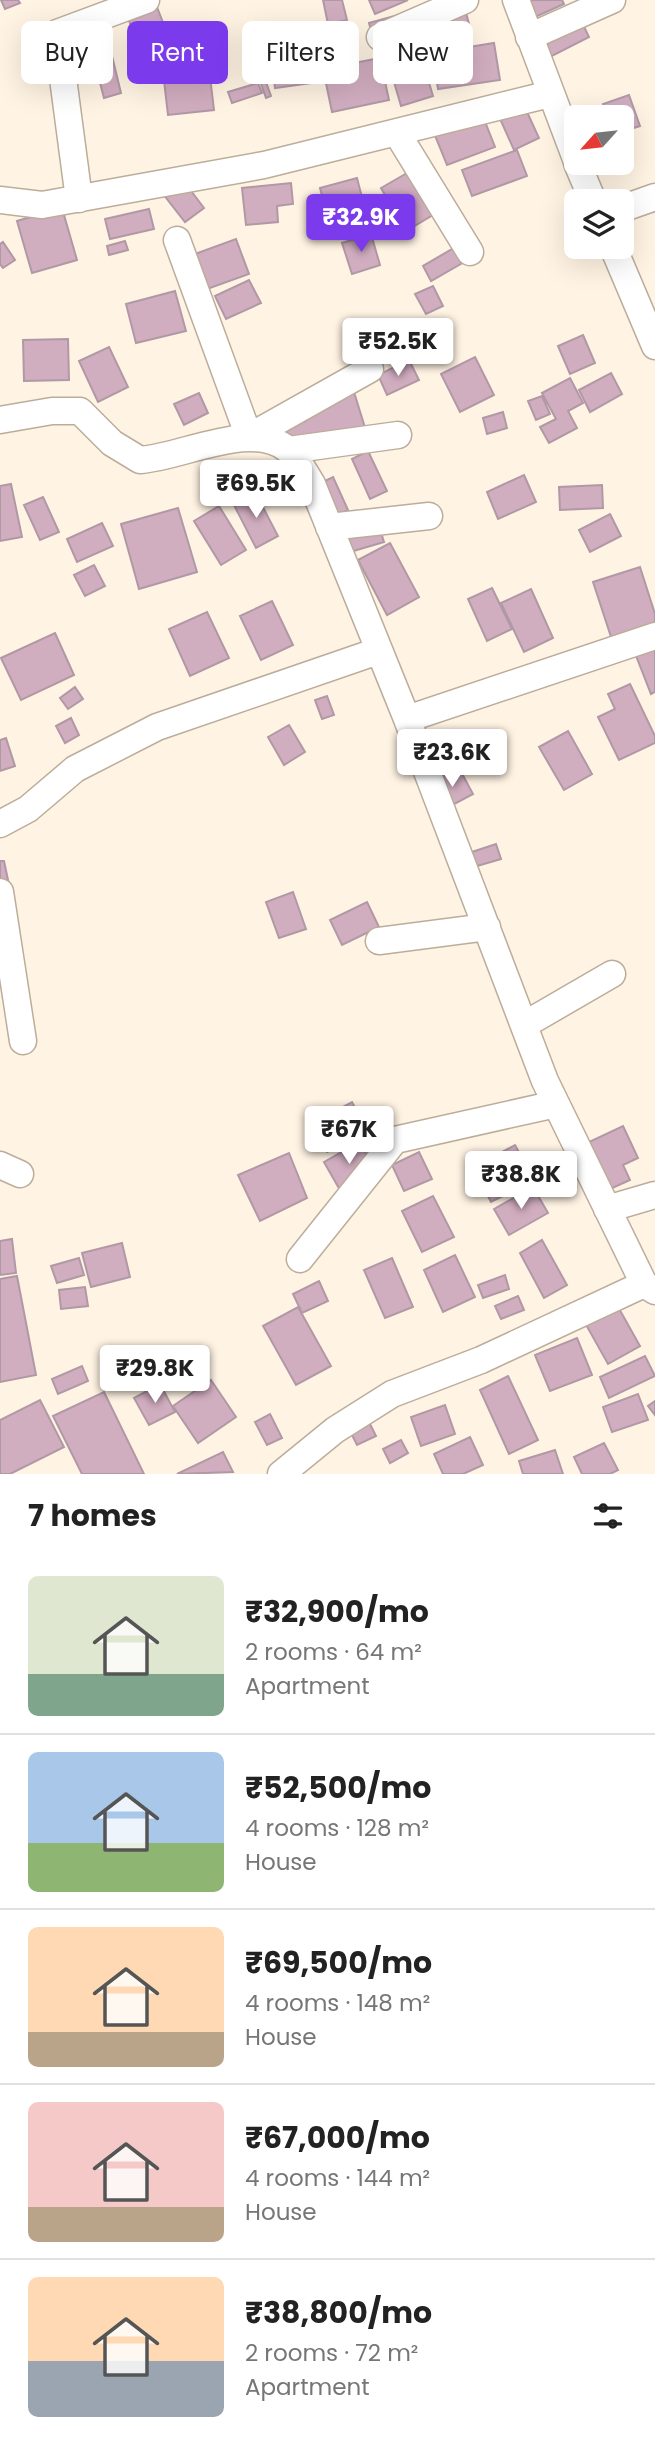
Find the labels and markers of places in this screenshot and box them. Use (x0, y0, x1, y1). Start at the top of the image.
pin: ₹32.9K (304, 194, 418, 254)
pin: ₹52.5K (341, 318, 455, 378)
pin: ₹69.5K (199, 461, 313, 520)
pin: ₹23.6K (395, 730, 509, 789)
pin: ₹67K (308, 1106, 390, 1166)
pin: ₹38.8K (464, 1152, 578, 1211)
pin: ₹29.8K (98, 1346, 212, 1405)

